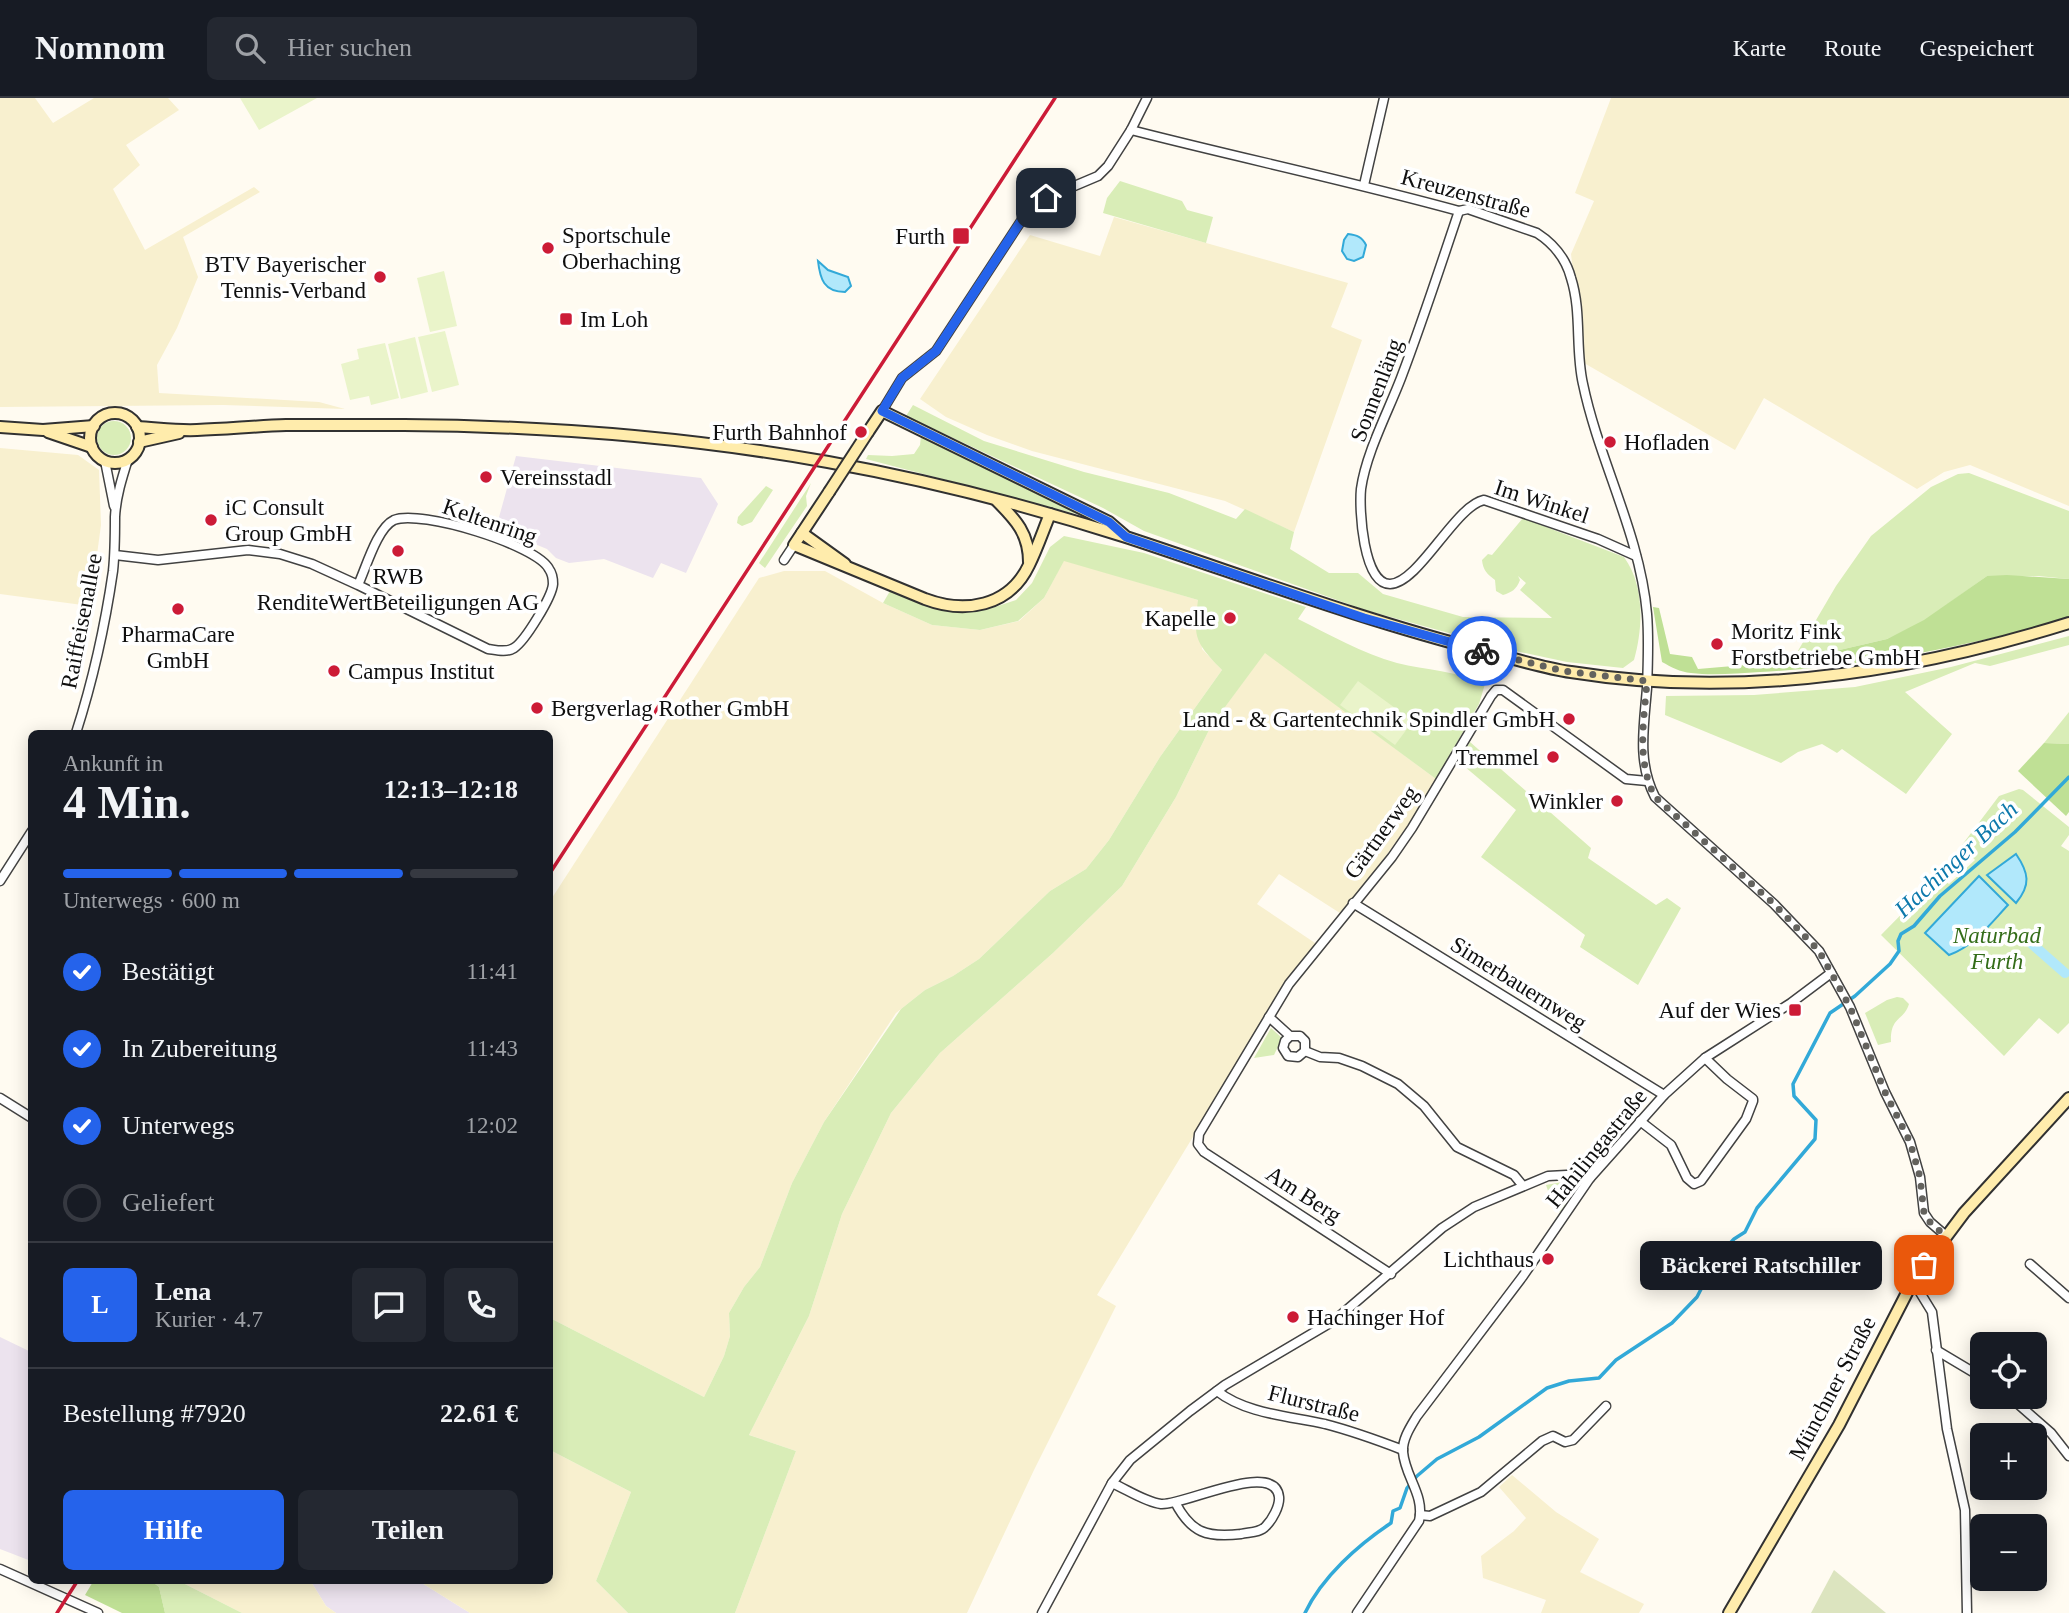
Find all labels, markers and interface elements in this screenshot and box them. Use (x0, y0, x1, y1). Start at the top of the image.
search box (207, 17, 697, 80)
icon: search (231, 29, 269, 67)
text: Nomnom (35, 30, 165, 66)
text: Hier suchen (287, 33, 412, 62)
text: Karte (1733, 35, 1786, 61)
text: Route (1824, 35, 1881, 61)
text: Gespeichert (1919, 35, 2034, 61)
street label: Kreuzenstraße (1398, 164, 1533, 223)
pin (1016, 168, 1076, 228)
icon: home (1027, 179, 1065, 217)
place label: Sportschule Oberhaching (562, 223, 681, 274)
place label: Furth (895, 224, 945, 249)
marker: Furth (951, 226, 971, 246)
marker: Sportschule Oberhaching (540, 240, 556, 256)
place label: BTV Bayerischer Tennis-Verband (205, 252, 366, 303)
marker: BTV Bayerischer Tennis-Verband (372, 269, 388, 285)
place label: Im Loh (580, 307, 649, 332)
marker: Im Loh (558, 311, 574, 327)
street label: Sonnenläng (1345, 335, 1408, 445)
place label: Furth Bahnhof (712, 420, 847, 445)
marker: Furth Bahnhof (853, 424, 869, 440)
place label: Hofladen (1624, 430, 1710, 455)
marker: Hofladen (1602, 434, 1618, 450)
place label: Vereinsstadl (500, 465, 612, 490)
marker: Vereinsstadl (478, 469, 494, 485)
street label: Im Winkel (1492, 474, 1592, 528)
street label: Keltenring (439, 494, 541, 549)
place label: iC Consult Group GmbH (225, 495, 352, 546)
marker: iC Consult Group GmbH (203, 512, 219, 528)
marker: RWB RenditeWertBeteiligungen AG (390, 543, 406, 559)
street label: Raiffeisenallee (56, 551, 107, 691)
place label: RWB RenditeWertBeteiligungen AG (257, 564, 539, 615)
marker: PharmaCare GmbH (170, 601, 186, 617)
place label: Kapelle (1144, 606, 1216, 631)
marker: Kapelle (1222, 610, 1238, 626)
courier (1447, 616, 1517, 686)
place label: Moritz Fink Forstbetriebe GmbH (1731, 619, 1921, 670)
place label: PharmaCare GmbH (121, 622, 235, 673)
icon: bike (1463, 632, 1501, 670)
marker: Moritz Fink Forstbetriebe GmbH (1709, 636, 1725, 652)
place label: Campus Institut (348, 659, 495, 684)
marker: Campus Institut (326, 663, 342, 679)
place label: Bergverlag Rother GmbH (551, 696, 789, 721)
marker: Bergverlag Rother GmbH (529, 700, 545, 716)
place label: Land - & Gartentechnik Spindler GmbH (1183, 707, 1555, 732)
marker: Land - & Gartentechnik Spindler GmbH (1561, 711, 1577, 727)
place label: Tremmel (1456, 745, 1539, 770)
marker: Tremmel (1545, 749, 1561, 765)
text: Ankunft in (63, 751, 163, 776)
text: 12:13–12:18 (384, 775, 518, 804)
text: 4 Min. (63, 777, 191, 828)
street label: Gärtnerweg (1339, 781, 1424, 884)
place label: Winkler (1529, 789, 1603, 814)
marker: Winkler (1609, 793, 1625, 809)
water label: Hachinger Bach (1889, 796, 2023, 923)
text: Unterwegs · 600 m (63, 888, 240, 913)
park label: Naturbad Furth (1952, 923, 2042, 974)
street label: Simerbauernweg (1446, 932, 1592, 1036)
icon: check (63, 953, 101, 991)
text: Bestätigt (122, 957, 214, 986)
text: 11:41 (466, 959, 518, 984)
place label: Auf der Wies (1658, 998, 1781, 1023)
marker: Auf der Wies (1787, 1002, 1803, 1018)
icon: check (63, 1030, 101, 1068)
text: In Zubereitung (122, 1034, 277, 1063)
text: 11:43 (466, 1036, 518, 1061)
street label: Hahilingastraße (1541, 1084, 1652, 1213)
icon: check (63, 1107, 101, 1145)
text: Unterwegs (122, 1111, 235, 1140)
text: 12:02 (466, 1113, 518, 1138)
street label: Am Berg (1261, 1161, 1346, 1228)
text: Geliefert (122, 1188, 214, 1217)
pin (1894, 1235, 1954, 1295)
callout: Bäckerei Ratschiller (1640, 1240, 1882, 1290)
icon: bag (1905, 1246, 1943, 1284)
place label: Lichthaus (1443, 1247, 1534, 1272)
marker: Lichthaus (1540, 1251, 1556, 1267)
text: Bäckerei Ratschiller (1661, 1253, 1861, 1278)
button: chat (352, 1268, 426, 1342)
button: phone (444, 1268, 518, 1342)
text: Lena (155, 1277, 211, 1306)
text: L (91, 1290, 109, 1319)
place label: Hachinger Hof (1307, 1305, 1445, 1330)
text: Kurier · 4.7 (155, 1307, 263, 1332)
marker: Hachinger Hof (1285, 1309, 1301, 1325)
street label: Münchner Straße (1784, 1312, 1881, 1464)
map controls (1970, 1332, 2047, 1591)
button: locate (1970, 1332, 2047, 1409)
street label: Flurstraße (1266, 1380, 1362, 1427)
text: Bestellung #7920 (63, 1399, 246, 1428)
text: 22.61 € (440, 1399, 518, 1428)
button: + (1970, 1423, 2047, 1500)
button: Hilfe (63, 1490, 284, 1570)
button: Teilen (298, 1490, 518, 1570)
button: − (1970, 1514, 2047, 1591)

